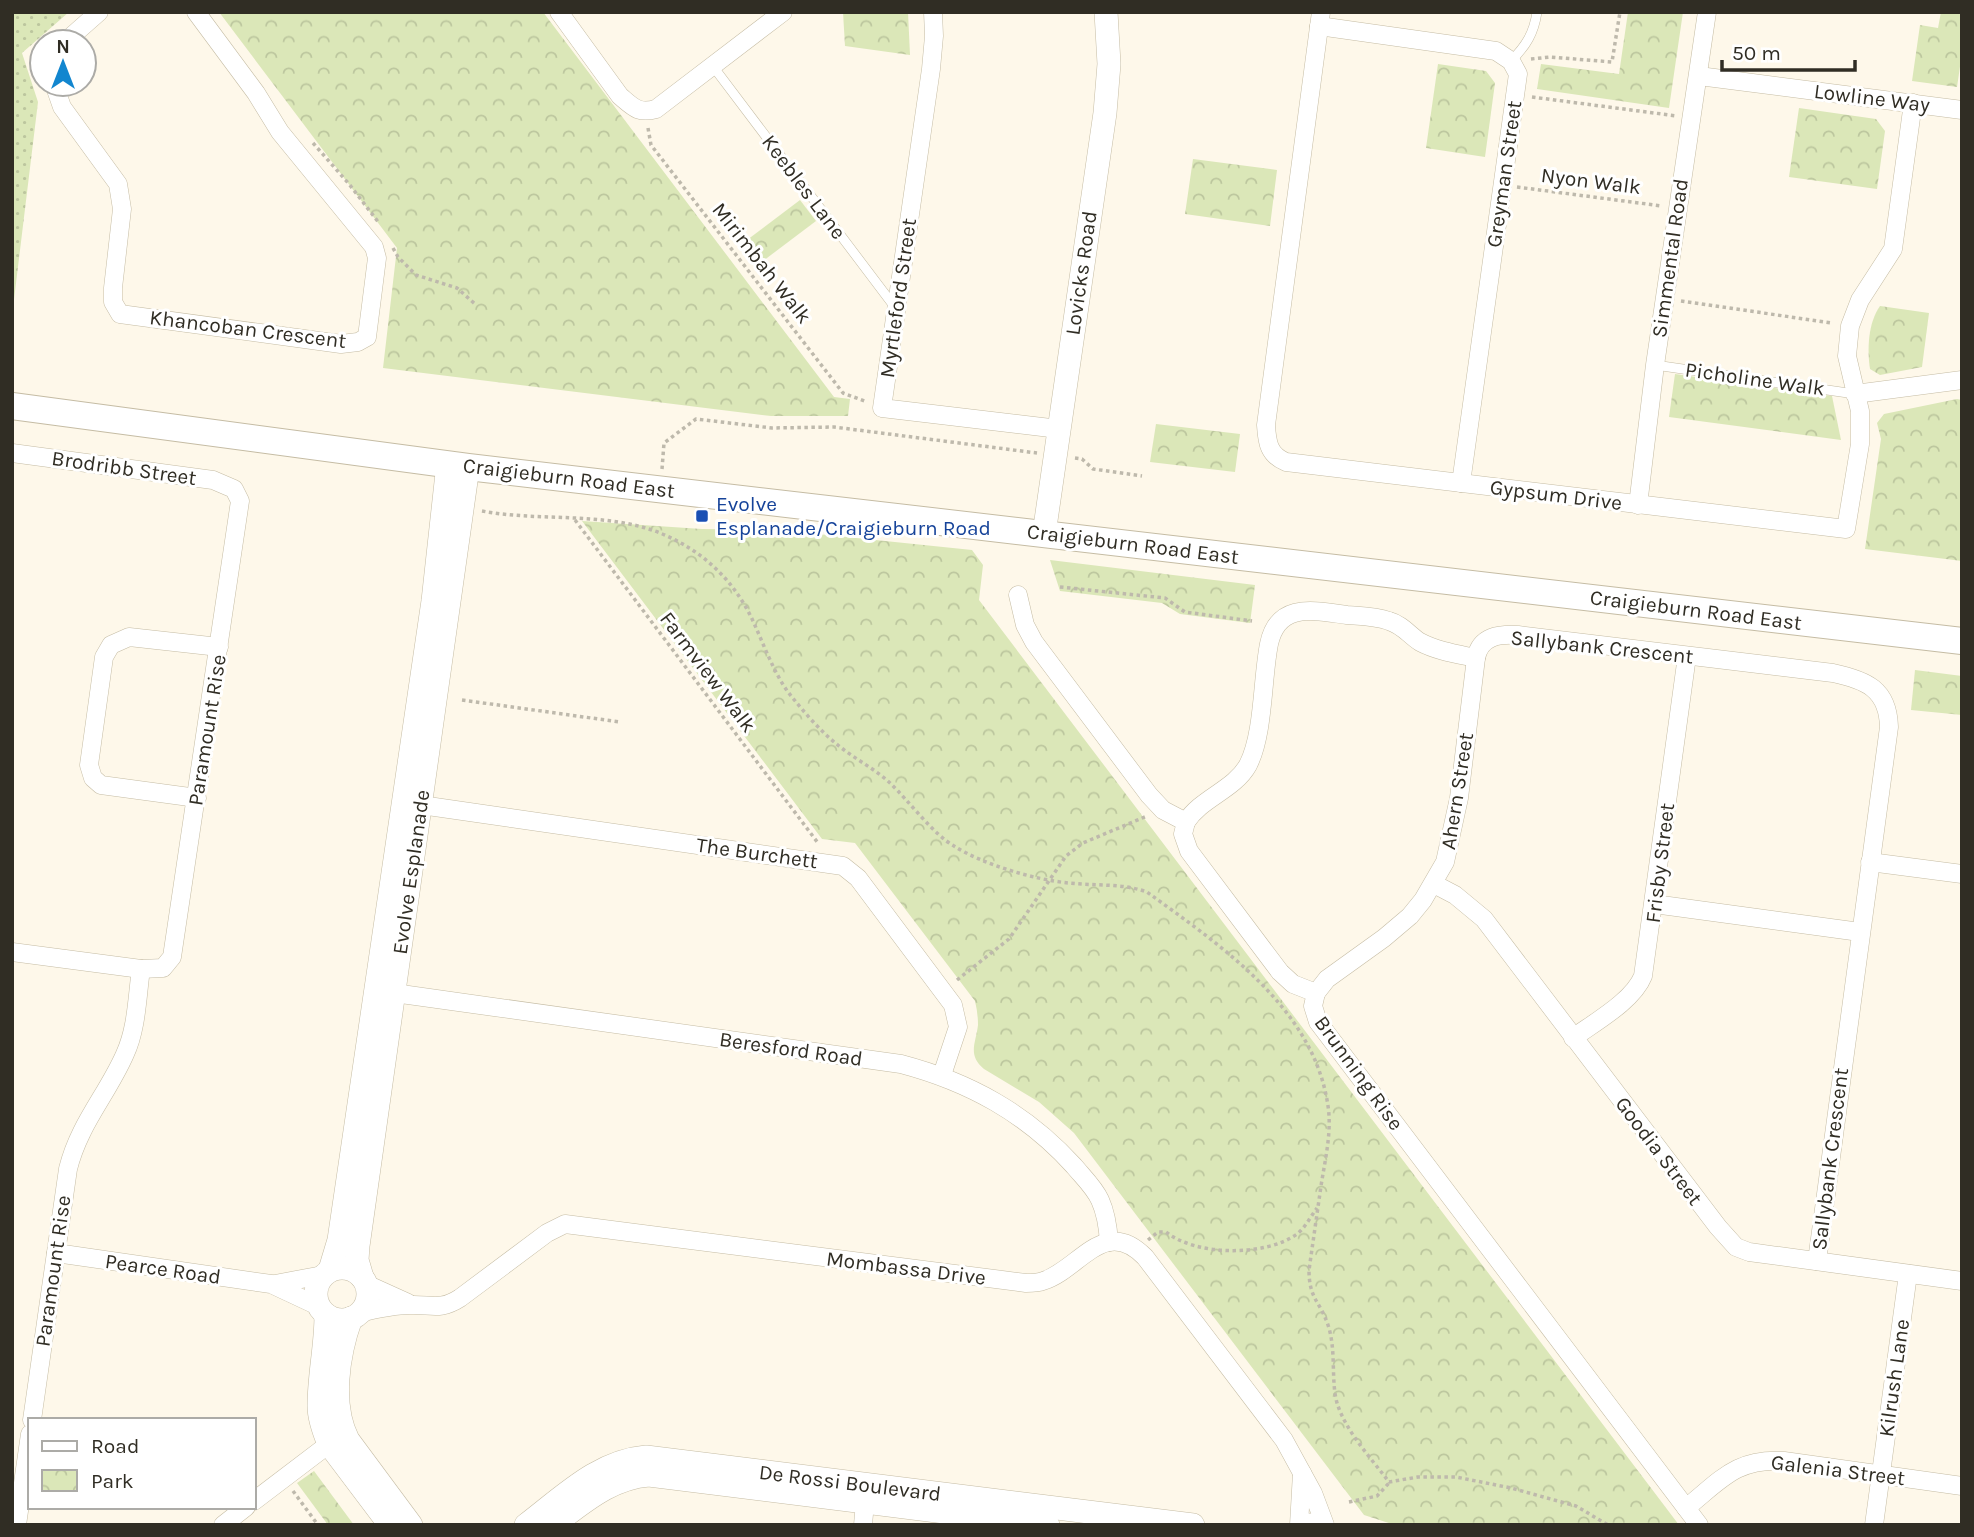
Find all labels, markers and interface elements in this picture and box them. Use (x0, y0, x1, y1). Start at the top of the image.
north arrow (28, 28, 98, 98)
scale bar (1722, 28, 1855, 72)
text: N (56, 36, 70, 58)
text: 50 m (1732, 41, 1781, 65)
street label: Lowline Way (1813, 79, 1932, 117)
street label: Greyman Street (1482, 99, 1526, 249)
street label: Keebles Lane (757, 130, 851, 244)
street label: Nyon Walk (1540, 163, 1643, 199)
street label: Simmental Road (1647, 177, 1693, 339)
street label: Mirimbah Walk (707, 198, 817, 328)
street label: Lovicks Road (1060, 209, 1102, 337)
street label: Myrtleford Street (875, 216, 921, 379)
street label: Khancoban Crescent (148, 305, 348, 353)
street label: Picholine Walk (1684, 357, 1827, 401)
street label: Brodribb Street (50, 446, 198, 490)
street label: Craigieburn Road East (462, 453, 676, 503)
street label: Gypsum Drive (1489, 475, 1623, 515)
place label: Evolve Esplanade/Craigieburn Road (716, 492, 991, 540)
marker: Evolve Esplanade/Craigieburn Road (694, 508, 710, 524)
street label: Craigieburn Road East (1026, 519, 1240, 569)
street label: Craigieburn Road East (1589, 585, 1803, 635)
street label: Farmview Walk (655, 607, 761, 737)
street label: Sallybank Crescent (1509, 625, 1695, 669)
street label: Paramount Rise (183, 653, 231, 807)
street label: Ahern Street (1436, 731, 1478, 851)
street label: Evolve Esplanade (388, 788, 434, 956)
street label: Frisby Street (1641, 802, 1679, 924)
street label: The Burchett (695, 833, 819, 873)
street label: Brunning Rise (1309, 1011, 1409, 1135)
street label: Beresford Road (718, 1027, 864, 1071)
street label: Sallybank Crescent (1807, 1066, 1853, 1252)
street label: Goodia Street (1610, 1092, 1708, 1210)
street label: Paramount Rise (30, 1194, 76, 1348)
street label: Mombassa Drive (825, 1246, 987, 1290)
street label: Pearce Road (104, 1249, 222, 1289)
street label: Kilrush Lane (1874, 1318, 1914, 1438)
legend (28, 1418, 256, 1509)
text: Road (91, 1434, 139, 1458)
street label: Galenia Street (1770, 1450, 1906, 1490)
street label: De Rossi Boulevard (758, 1460, 942, 1506)
text: Park (91, 1469, 134, 1493)

